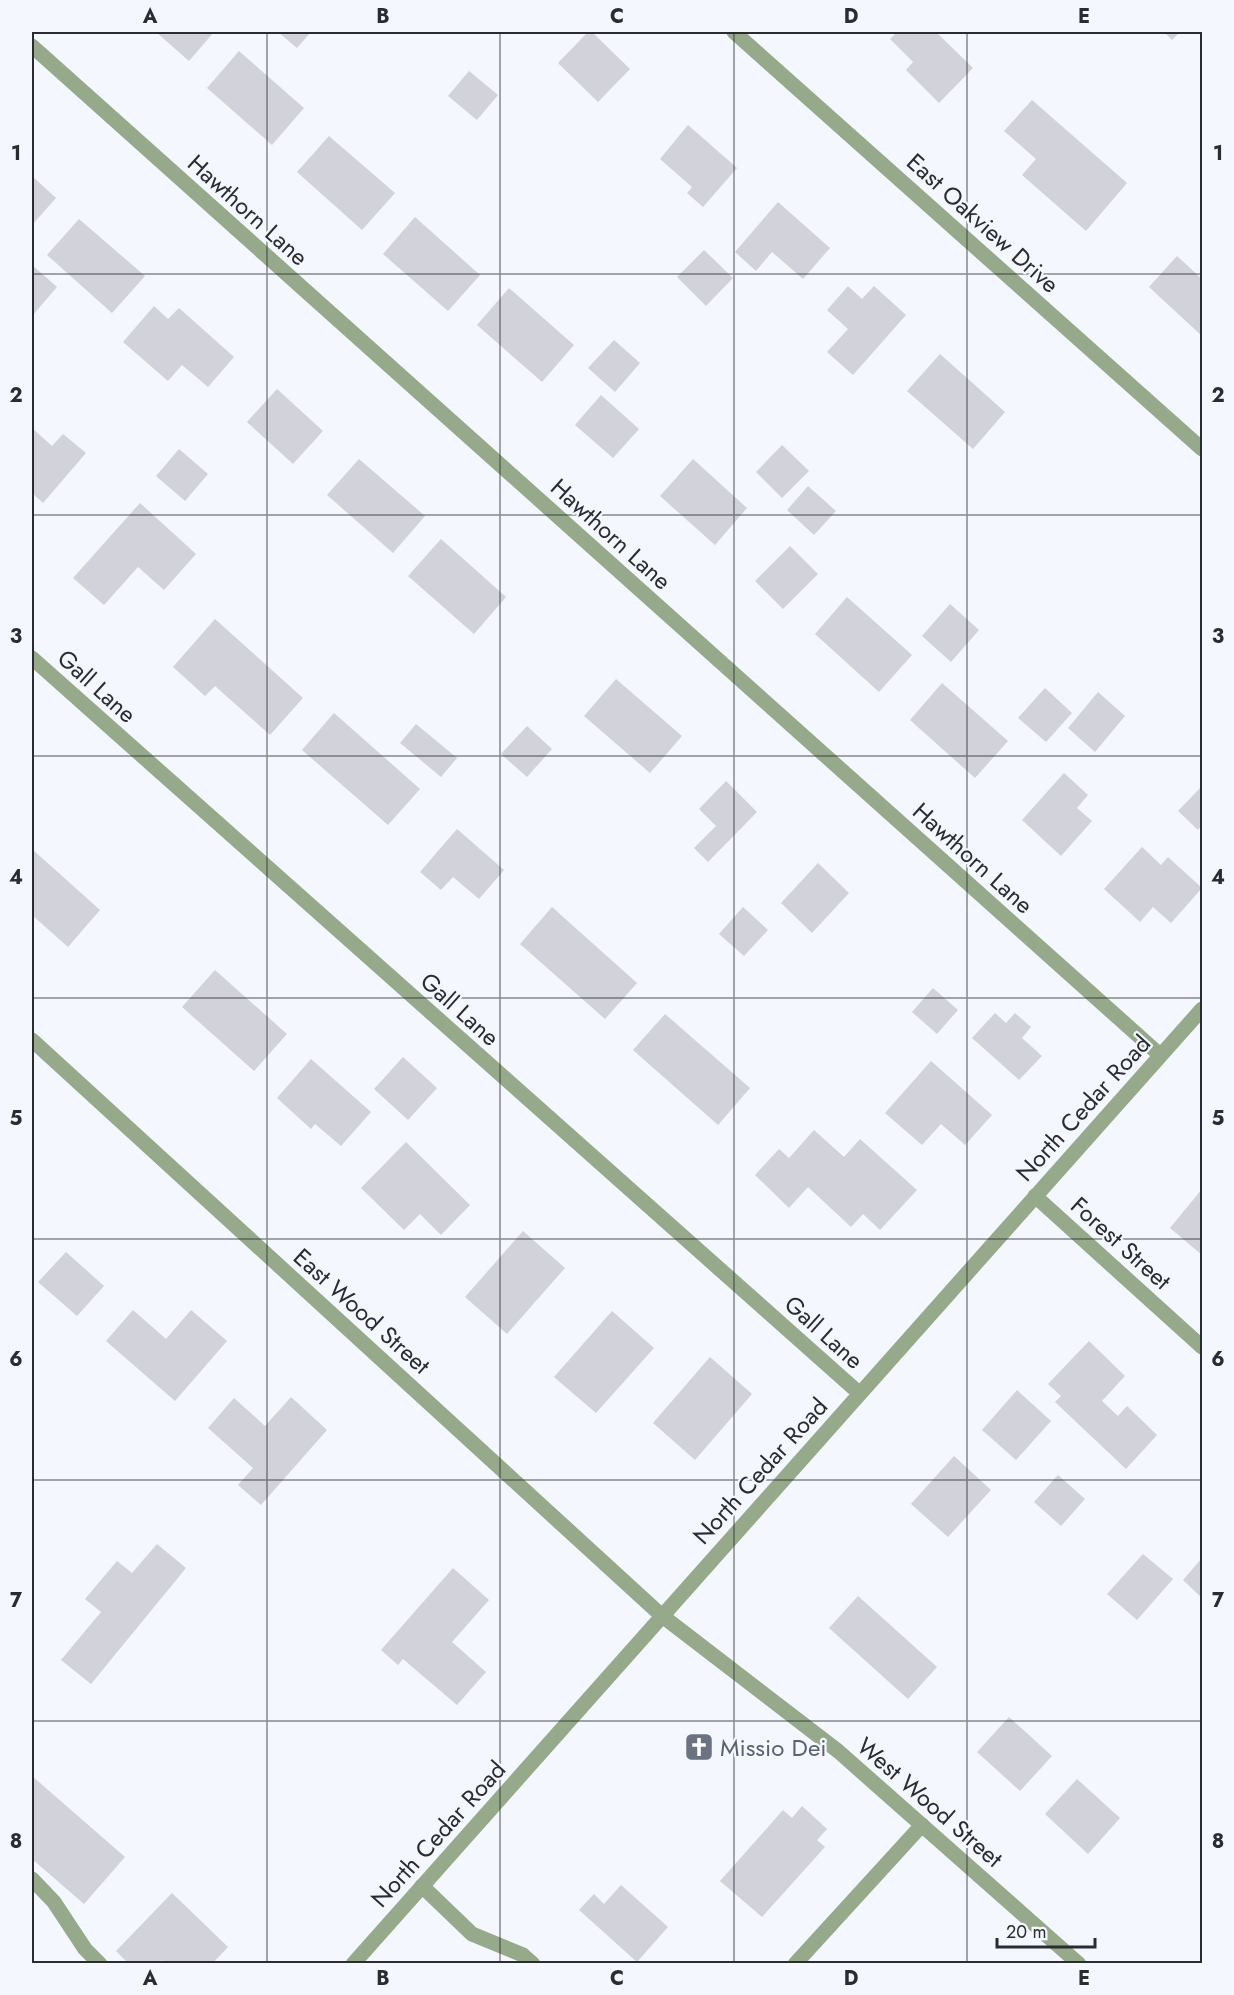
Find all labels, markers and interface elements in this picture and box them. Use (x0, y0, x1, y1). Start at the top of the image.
text: A (142, 2, 158, 31)
text: B (376, 2, 390, 31)
text: C (610, 2, 624, 31)
text: D (844, 2, 858, 31)
text: E (1078, 2, 1090, 31)
text: 1 (11, 139, 21, 168)
text: 1 (1213, 139, 1223, 168)
street label: East Oakview Drive (899, 145, 1067, 301)
street label: Hawthorn Lane (180, 146, 316, 274)
text: 2 (9, 381, 23, 410)
text: 2 (1211, 381, 1225, 410)
street label: Hawthorn Lane (543, 470, 679, 598)
text: 3 (10, 622, 22, 651)
text: 3 (1212, 622, 1224, 651)
street label: Gall Lane (50, 641, 144, 731)
street label: Hawthorn Lane (905, 794, 1041, 922)
text: 4 (9, 863, 23, 892)
text: 4 (1211, 863, 1225, 892)
street label: Gall Lane (413, 964, 507, 1054)
street label: North Cedar Road (1008, 1027, 1158, 1189)
text: 5 (10, 1104, 23, 1133)
text: 5 (1212, 1104, 1225, 1133)
street label: Forest Street (1063, 1188, 1179, 1298)
street label: East Wood Street (286, 1240, 438, 1382)
street label: Gall Lane (777, 1287, 871, 1377)
text: 6 (9, 1345, 23, 1374)
text: 6 (1211, 1345, 1225, 1374)
street label: North Cedar Road (685, 1390, 835, 1552)
text: 7 (10, 1586, 23, 1615)
text: 7 (1212, 1586, 1225, 1615)
street label: West Wood Street (849, 1729, 1011, 1875)
place label: Missio Dei (720, 1730, 827, 1765)
church icon: Missio Dei (683, 1731, 715, 1763)
street label: North Cedar Road (363, 1753, 513, 1915)
text: 8 (10, 1827, 22, 1856)
text: 8 (1212, 1827, 1224, 1856)
scale bar (997, 1911, 1094, 1949)
text: 20 m (1006, 1919, 1046, 1945)
text: A (142, 1964, 158, 1993)
text: B (376, 1964, 390, 1993)
text: C (610, 1964, 624, 1993)
text: D (844, 1964, 858, 1993)
text: E (1078, 1964, 1090, 1993)

